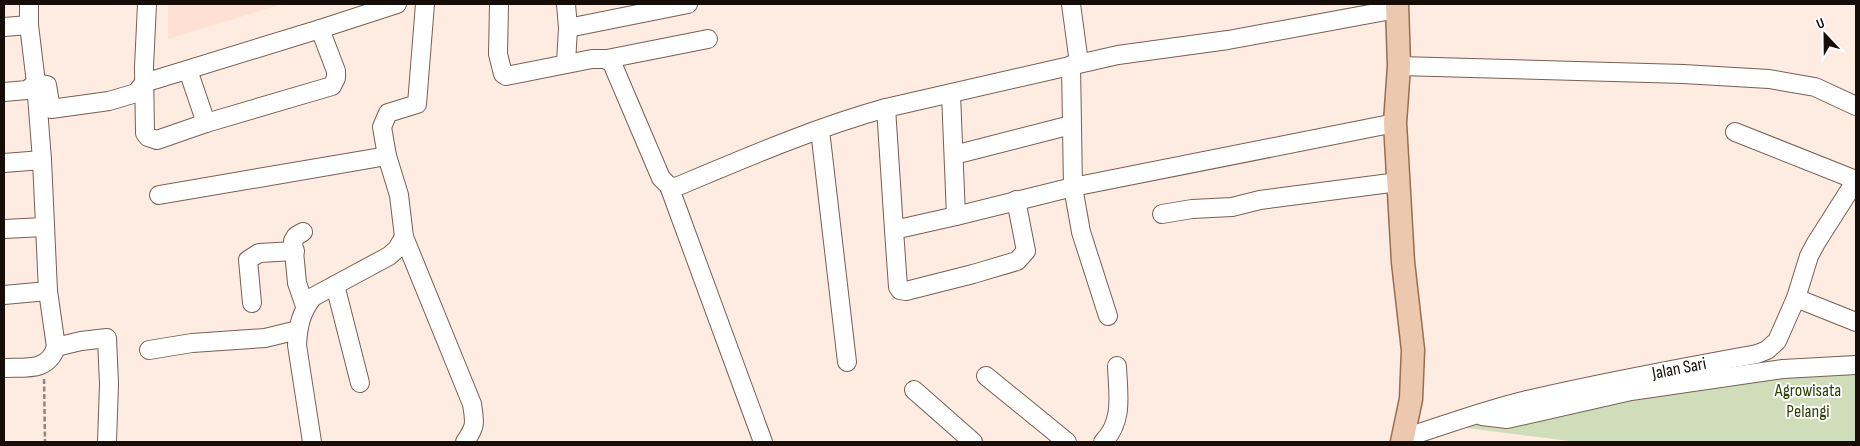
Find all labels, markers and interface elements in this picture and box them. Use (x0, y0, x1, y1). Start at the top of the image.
north arrow (1800, 10, 1850, 60)
text: U (1814, 14, 1827, 33)
street label: Jalan Sari (1649, 353, 1708, 384)
park label: Agrowisata Pelangi (1774, 380, 1841, 422)

